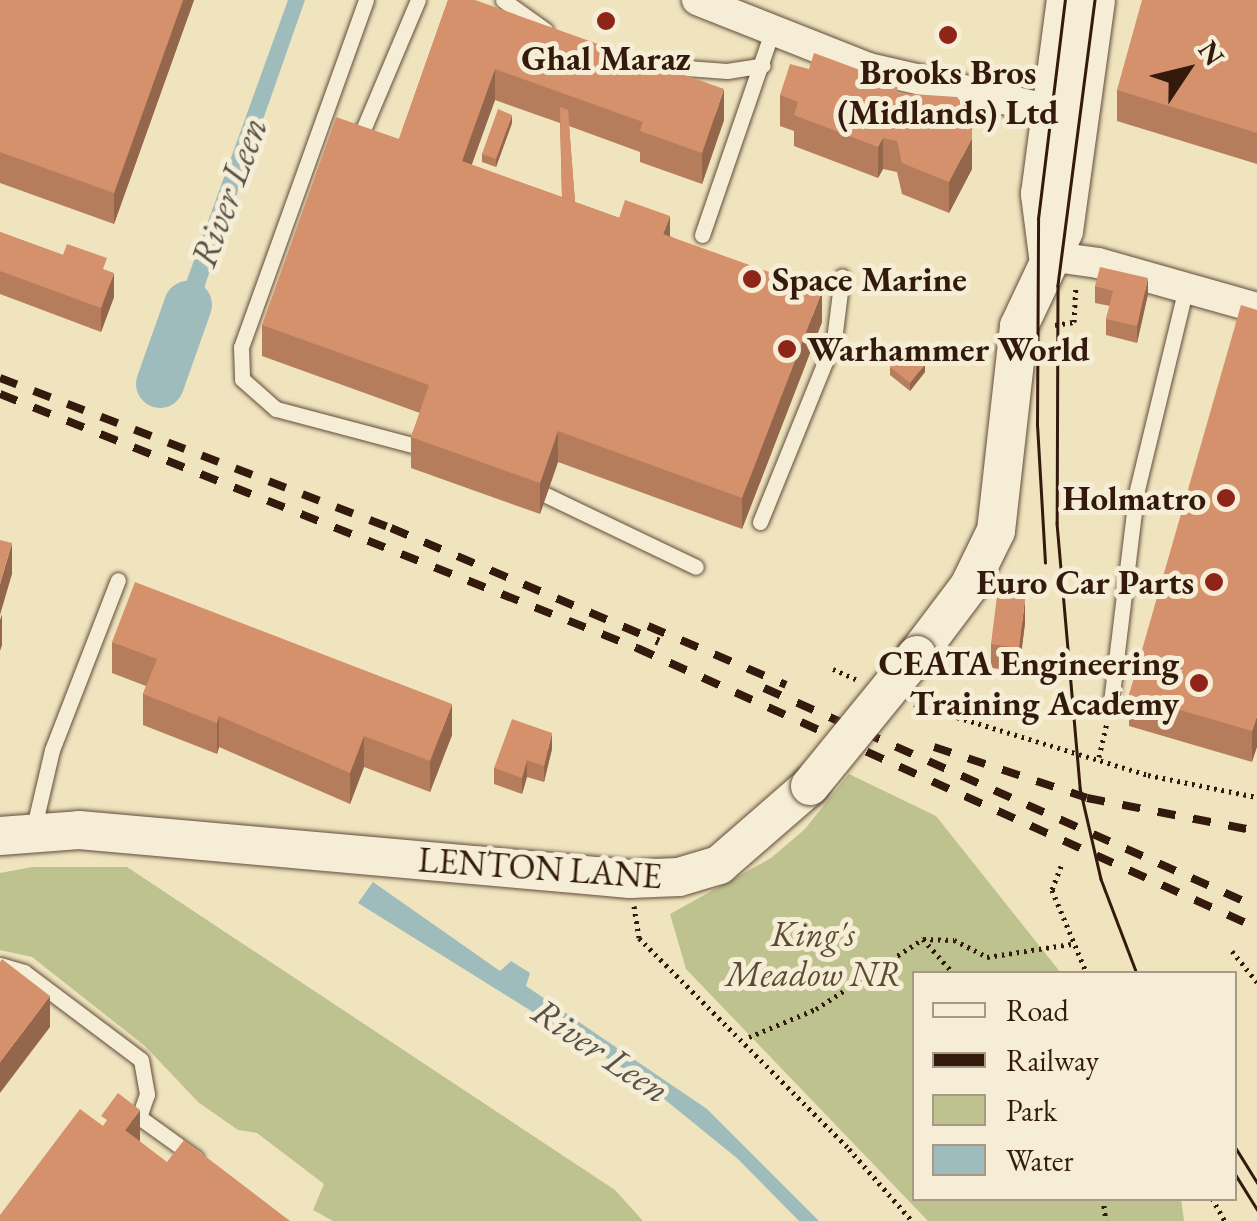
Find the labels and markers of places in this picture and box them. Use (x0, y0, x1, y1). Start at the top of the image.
marker: Ghal Maraz (595, 10, 617, 32)
marker: Brooks Bros (Midlands) Ltd (937, 24, 959, 46)
place label: Ghal Maraz (521, 37, 691, 79)
place label: Brooks Bros (Midlands) Ltd (837, 51, 1059, 133)
place label: Space Marine (772, 258, 967, 300)
marker: Space Marine (741, 268, 763, 290)
place label: Warhammer World (807, 328, 1090, 370)
marker: Warhammer World (776, 338, 798, 360)
place label: Holmatro (1063, 477, 1206, 519)
marker: Holmatro (1215, 487, 1237, 509)
place label: Euro Car Parts (976, 561, 1194, 603)
marker: Euro Car Parts (1203, 571, 1225, 593)
place label: CEATA Engineering Training Academy (879, 642, 1179, 724)
marker: CEATA Engineering Training Academy (1188, 672, 1210, 694)

